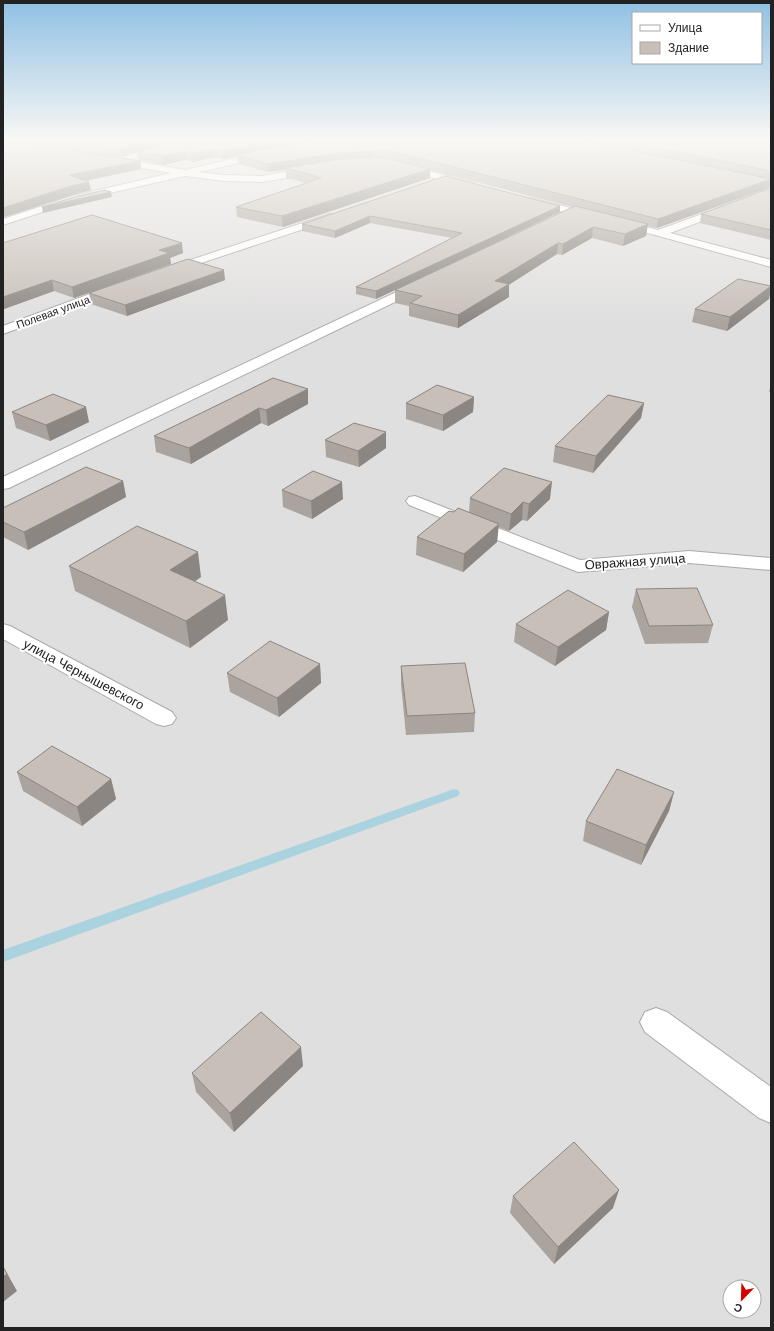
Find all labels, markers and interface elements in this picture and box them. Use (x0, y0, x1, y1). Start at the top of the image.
legend (632, 12, 762, 64)
text: Улица (668, 21, 702, 35)
text: Здание (668, 41, 709, 55)
street label: Полевая улица (15, 293, 92, 331)
street label: Овражная улица (584, 550, 687, 573)
street label: улица Чернышевского (21, 636, 147, 713)
north arrow (722, 1279, 762, 1319)
text: С (732, 1301, 744, 1315)

